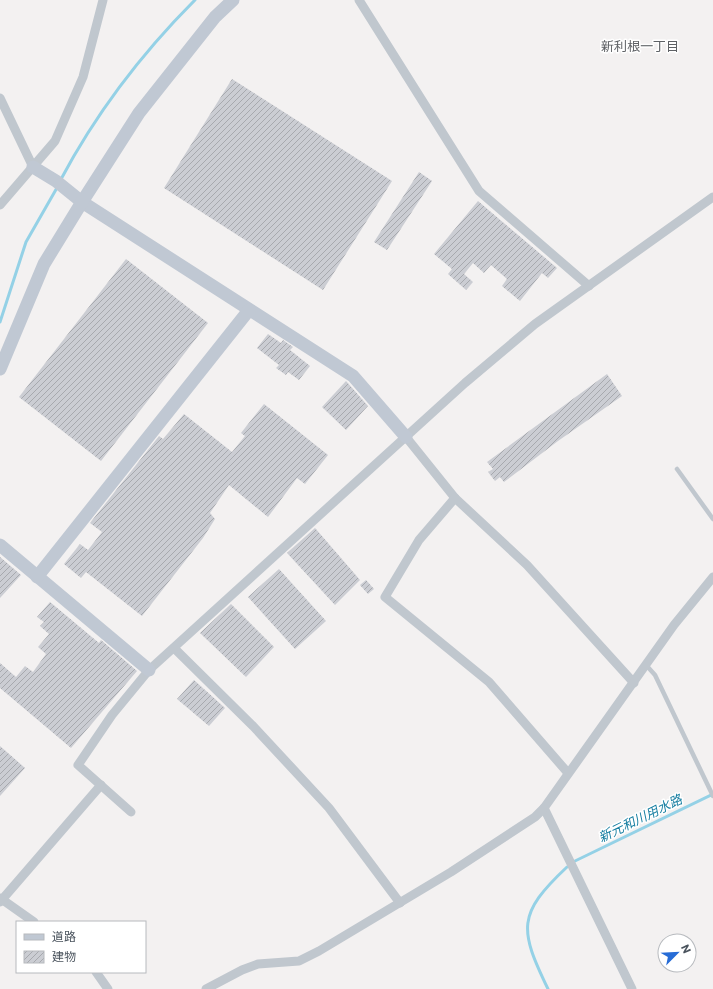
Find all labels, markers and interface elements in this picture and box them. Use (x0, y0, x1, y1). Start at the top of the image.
district label: 新利根一丁目 (601, 38, 679, 54)
water label: 新元和川用水路 (596, 790, 685, 845)
legend (16, 921, 146, 973)
text: 道路 (52, 929, 76, 943)
north arrow (657, 933, 697, 973)
text: N (679, 942, 694, 955)
text: 建物 (52, 949, 76, 963)

